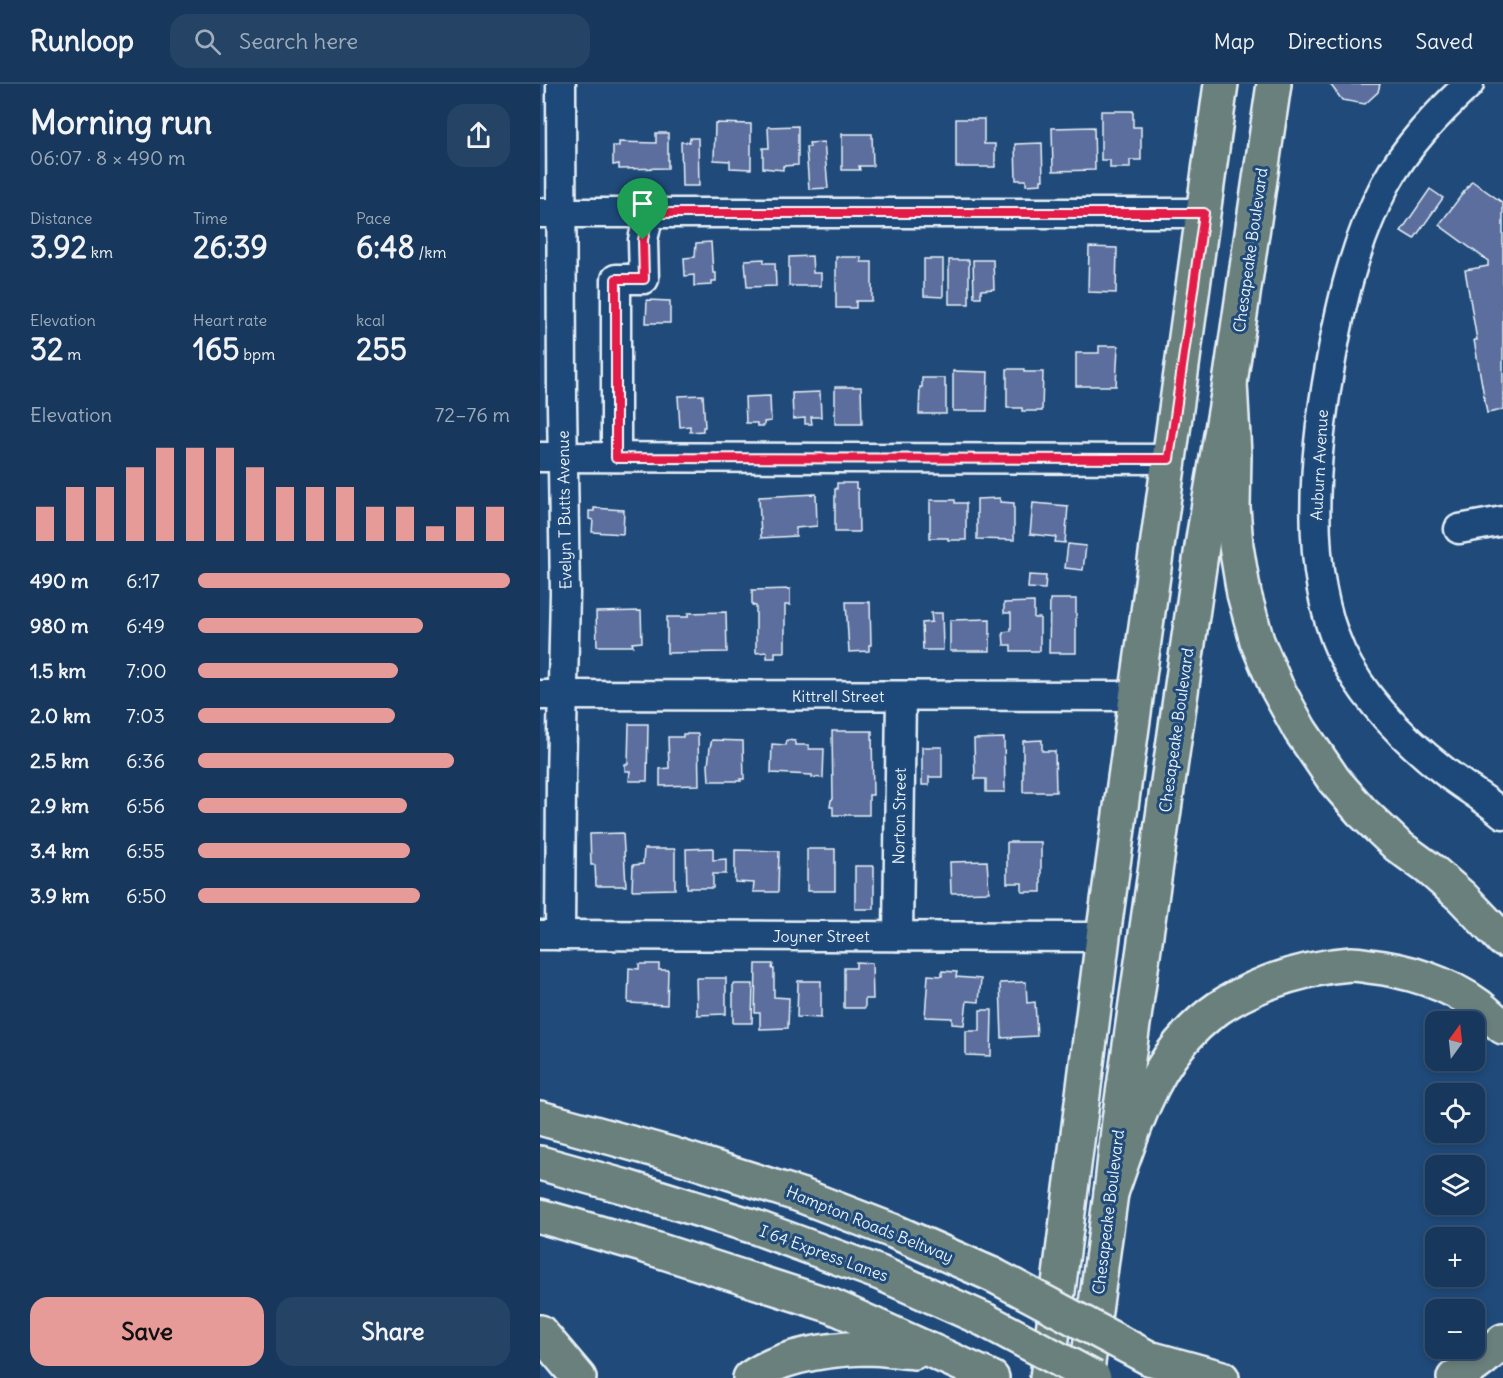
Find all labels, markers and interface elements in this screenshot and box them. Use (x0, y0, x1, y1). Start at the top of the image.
search box (170, 14, 590, 68)
text: Runloop (30, 23, 134, 59)
icon: search (191, 25, 224, 58)
text: Search here (239, 27, 358, 55)
text: Map (1214, 28, 1255, 55)
text: Directions (1288, 28, 1382, 55)
text: Saved (1415, 28, 1473, 55)
text: Morning run (30, 101, 212, 143)
button: share (447, 104, 510, 167)
text: 06:07 · 8 × 490 m (30, 145, 186, 170)
street label: Chesapeake Boulevard (1229, 167, 1271, 333)
pin (617, 178, 668, 240)
icon: arrive (626, 187, 659, 220)
text: Distance (30, 208, 92, 228)
text: Time (193, 208, 228, 228)
text: Pace (356, 208, 391, 228)
text: 3.92 (30, 228, 87, 266)
text: 26:39 (193, 228, 268, 266)
text: 6:48 (356, 228, 415, 266)
text: km (87, 242, 113, 262)
text: /km (415, 242, 447, 262)
text: Elevation (30, 310, 96, 330)
text: Heart rate (193, 310, 267, 330)
text: kcal (356, 310, 385, 330)
text: 32 (30, 330, 63, 368)
text: 165 (193, 330, 239, 368)
text: 255 (356, 330, 407, 368)
text: m (63, 344, 81, 364)
text: bpm (239, 344, 275, 364)
text: Elevation (30, 402, 112, 427)
text: 72–76 m (435, 402, 510, 427)
street label: Auburn Avenue (1306, 409, 1332, 521)
street label: Evelyn T Butts Avenue (553, 430, 575, 590)
text: 490 m (30, 568, 89, 593)
text: 6:17 (126, 568, 160, 593)
text: 980 m (30, 613, 88, 638)
text: 6:49 (126, 613, 165, 638)
street label: Chesapeake Boulevard (1155, 647, 1197, 813)
text: 1.5 km (30, 658, 86, 683)
text: 7:00 (126, 658, 167, 683)
street label: Kittrell Street (792, 686, 885, 706)
text: 2.0 km (30, 703, 91, 728)
text: 7:03 (126, 703, 165, 728)
text: 2.5 km (30, 748, 89, 773)
text: 6:36 (126, 748, 165, 773)
street label: Norton Street (888, 767, 910, 864)
text: 2.9 km (30, 793, 89, 818)
text: 6:56 (126, 793, 165, 818)
text: 3.4 km (30, 838, 89, 863)
text: 6:55 (126, 838, 165, 863)
text: 3.9 km (30, 883, 90, 908)
text: 6:50 (126, 883, 167, 908)
street label: Joyner Street (772, 926, 870, 946)
north arrow (1425, 1011, 1485, 1071)
map controls (1425, 1011, 1485, 1359)
button: locate (1425, 1083, 1485, 1143)
street label: Chesapeake Boulevard (1088, 1129, 1128, 1295)
button: layers (1425, 1155, 1485, 1215)
street label: Hampton Roads Beltway (783, 1181, 957, 1267)
street label: I 64 Express Lanes (757, 1220, 891, 1286)
button: + (1425, 1227, 1485, 1287)
button: Save (30, 1297, 264, 1366)
button: Share (276, 1297, 510, 1366)
button: − (1425, 1299, 1485, 1359)

